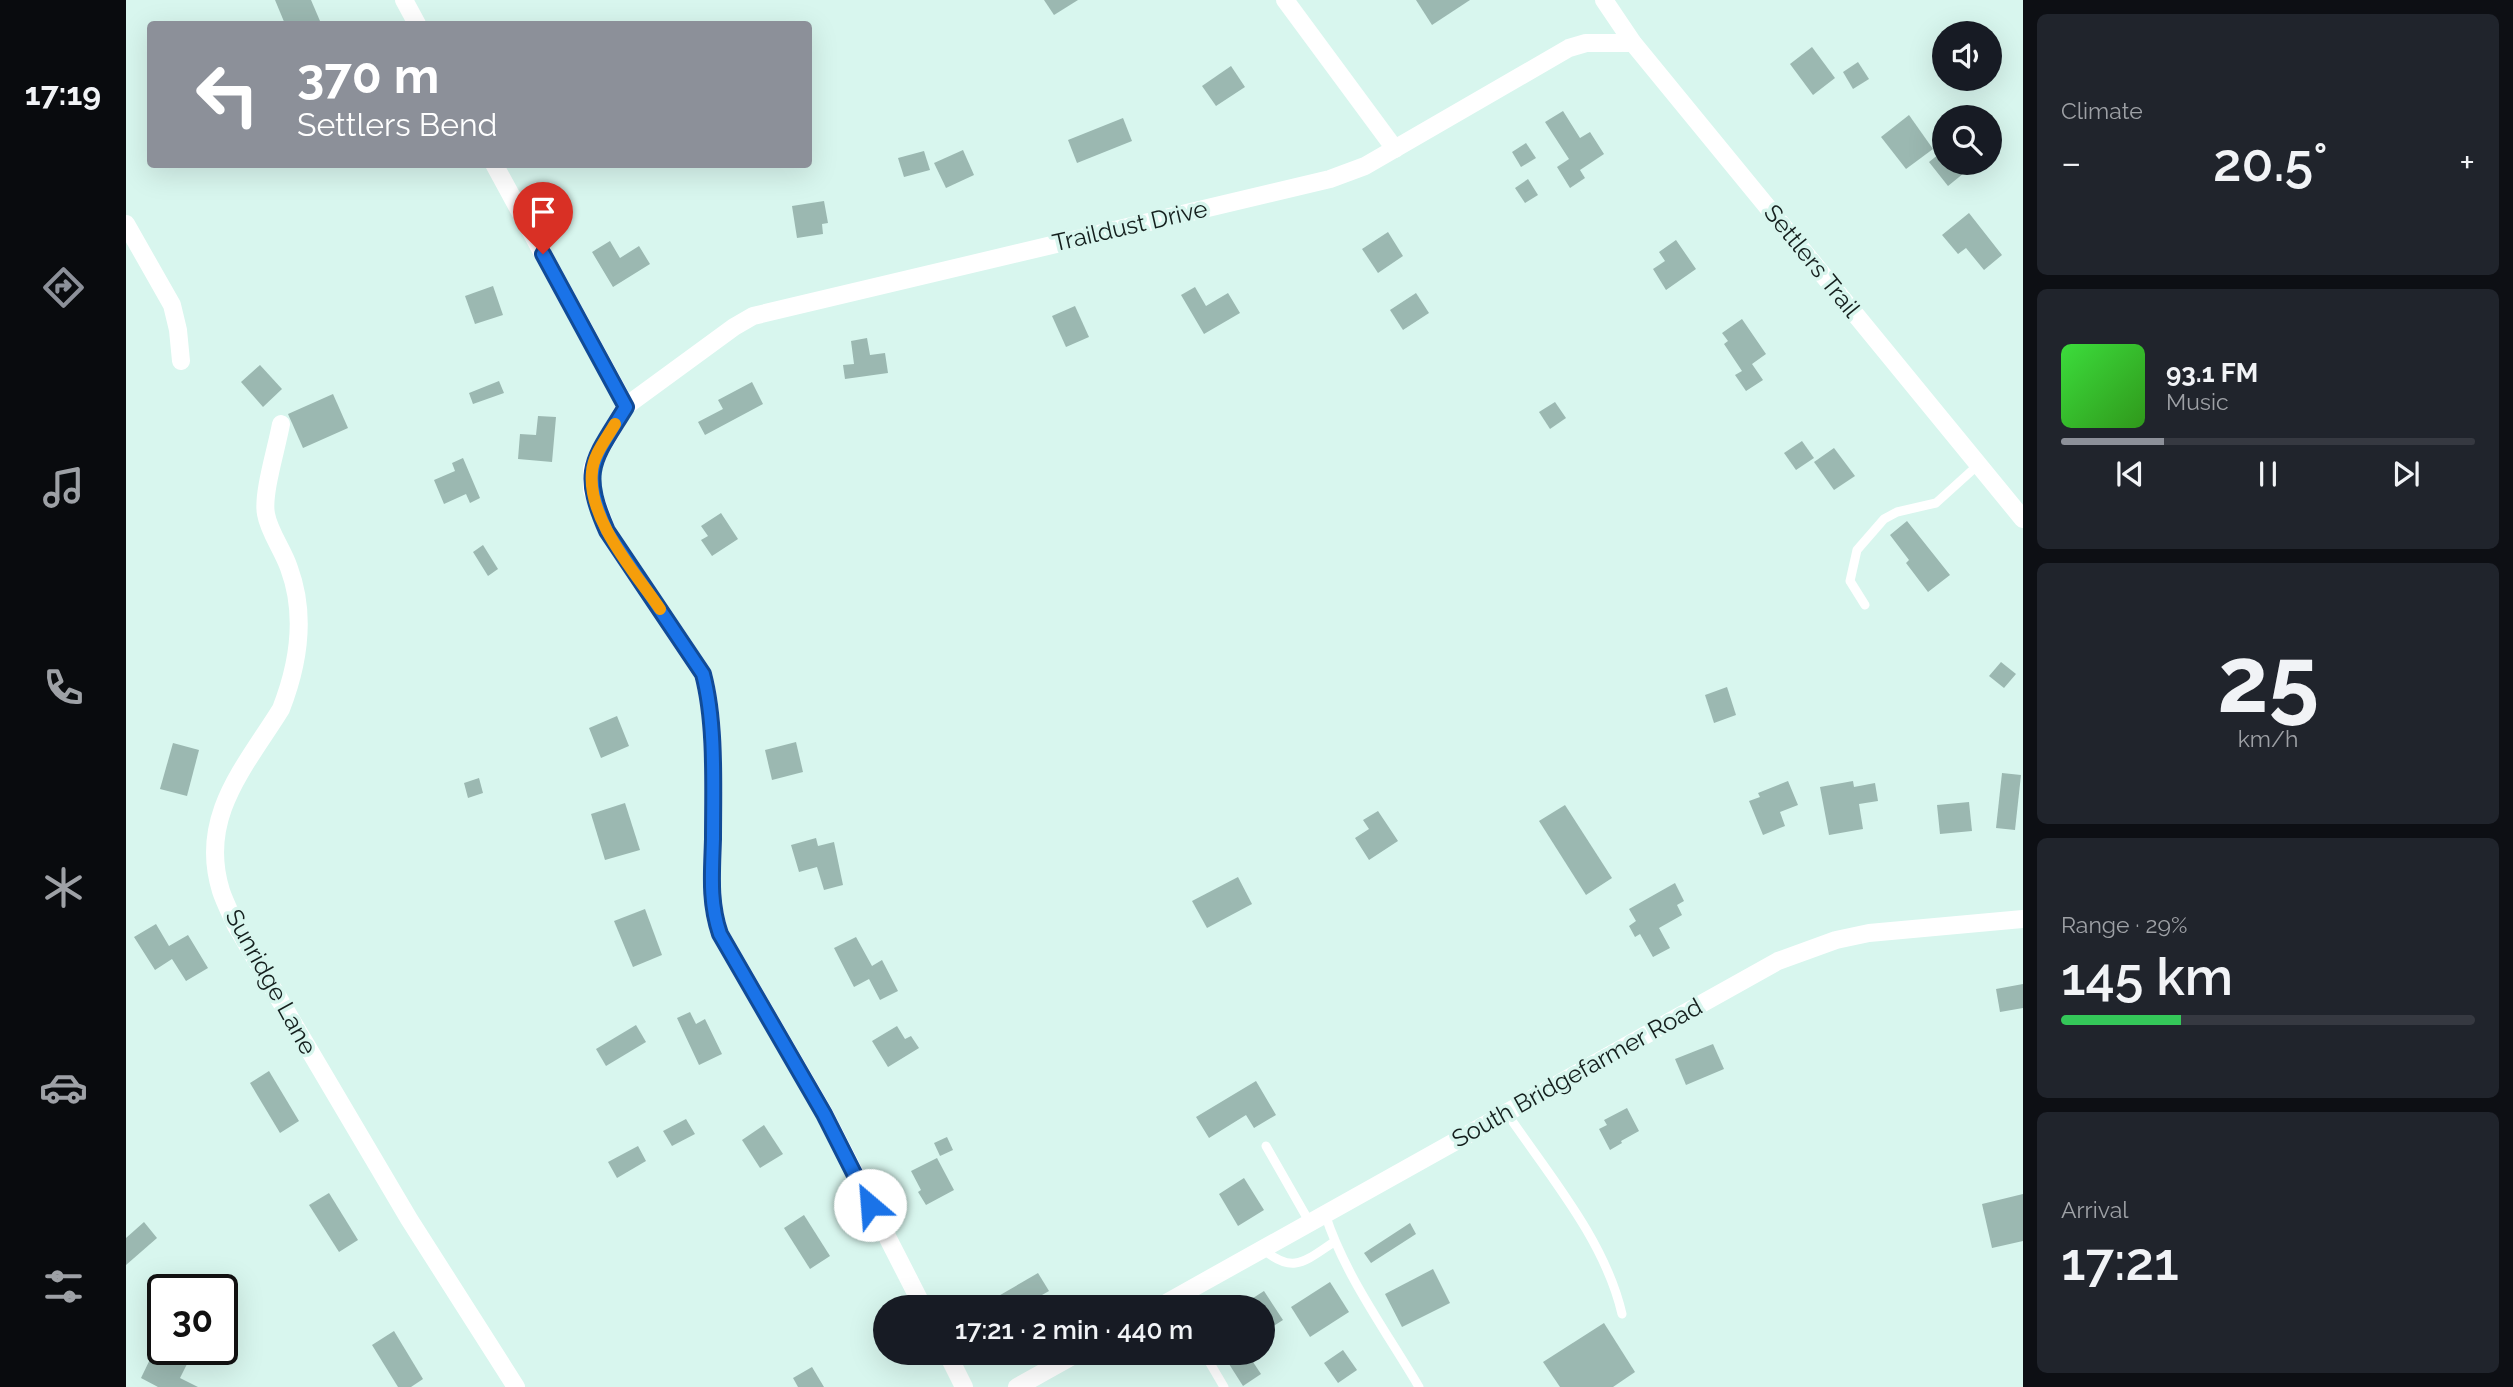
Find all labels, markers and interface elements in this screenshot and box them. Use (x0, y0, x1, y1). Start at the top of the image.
map controls (1932, 21, 2002, 175)
button: sound (1932, 21, 2002, 91)
text: 370 m (297, 47, 439, 104)
icon: left (182, 49, 273, 140)
text: 17:19 (25, 75, 101, 112)
text: Climate (2061, 97, 2143, 124)
button: search (1932, 105, 2002, 175)
text: Settlers Bend (297, 106, 498, 143)
text: 20.5° (2213, 132, 2328, 193)
text: − (2061, 140, 2081, 185)
text: + (2459, 140, 2475, 185)
pin (513, 182, 573, 254)
icon: arrive (524, 193, 562, 231)
street label: Traildust Drive (1050, 194, 1210, 257)
street label: Settlers Trail (1758, 199, 1867, 323)
icon: directions (39, 263, 88, 312)
text: 93.1 FM (2166, 358, 2258, 388)
text: Music (2166, 388, 2229, 415)
icon: previous (2111, 455, 2149, 493)
icon: pause (2249, 455, 2287, 493)
icon: next (2387, 455, 2425, 493)
icon: music (39, 463, 88, 512)
text: 25 (2217, 626, 2319, 733)
icon: phone (39, 663, 88, 712)
text: km/h (2238, 725, 2298, 752)
icon: climate (39, 863, 88, 912)
street label: Sunridge Lane (220, 904, 323, 1059)
text: Range · 29% (2061, 911, 2187, 938)
text: 145 km (2061, 946, 2233, 1007)
street label: South Bridgefarmer Road (1447, 992, 1707, 1154)
icon: car (39, 1063, 88, 1112)
position arrow (833, 1168, 907, 1242)
text: Arrival (2061, 1196, 2128, 1223)
text: 17:21 (2061, 1231, 2179, 1292)
icon: filters (39, 1262, 88, 1311)
speed limit sign: 30 (147, 1274, 238, 1365)
text: 17:21 · 2 min · 440 m (955, 1315, 1193, 1345)

